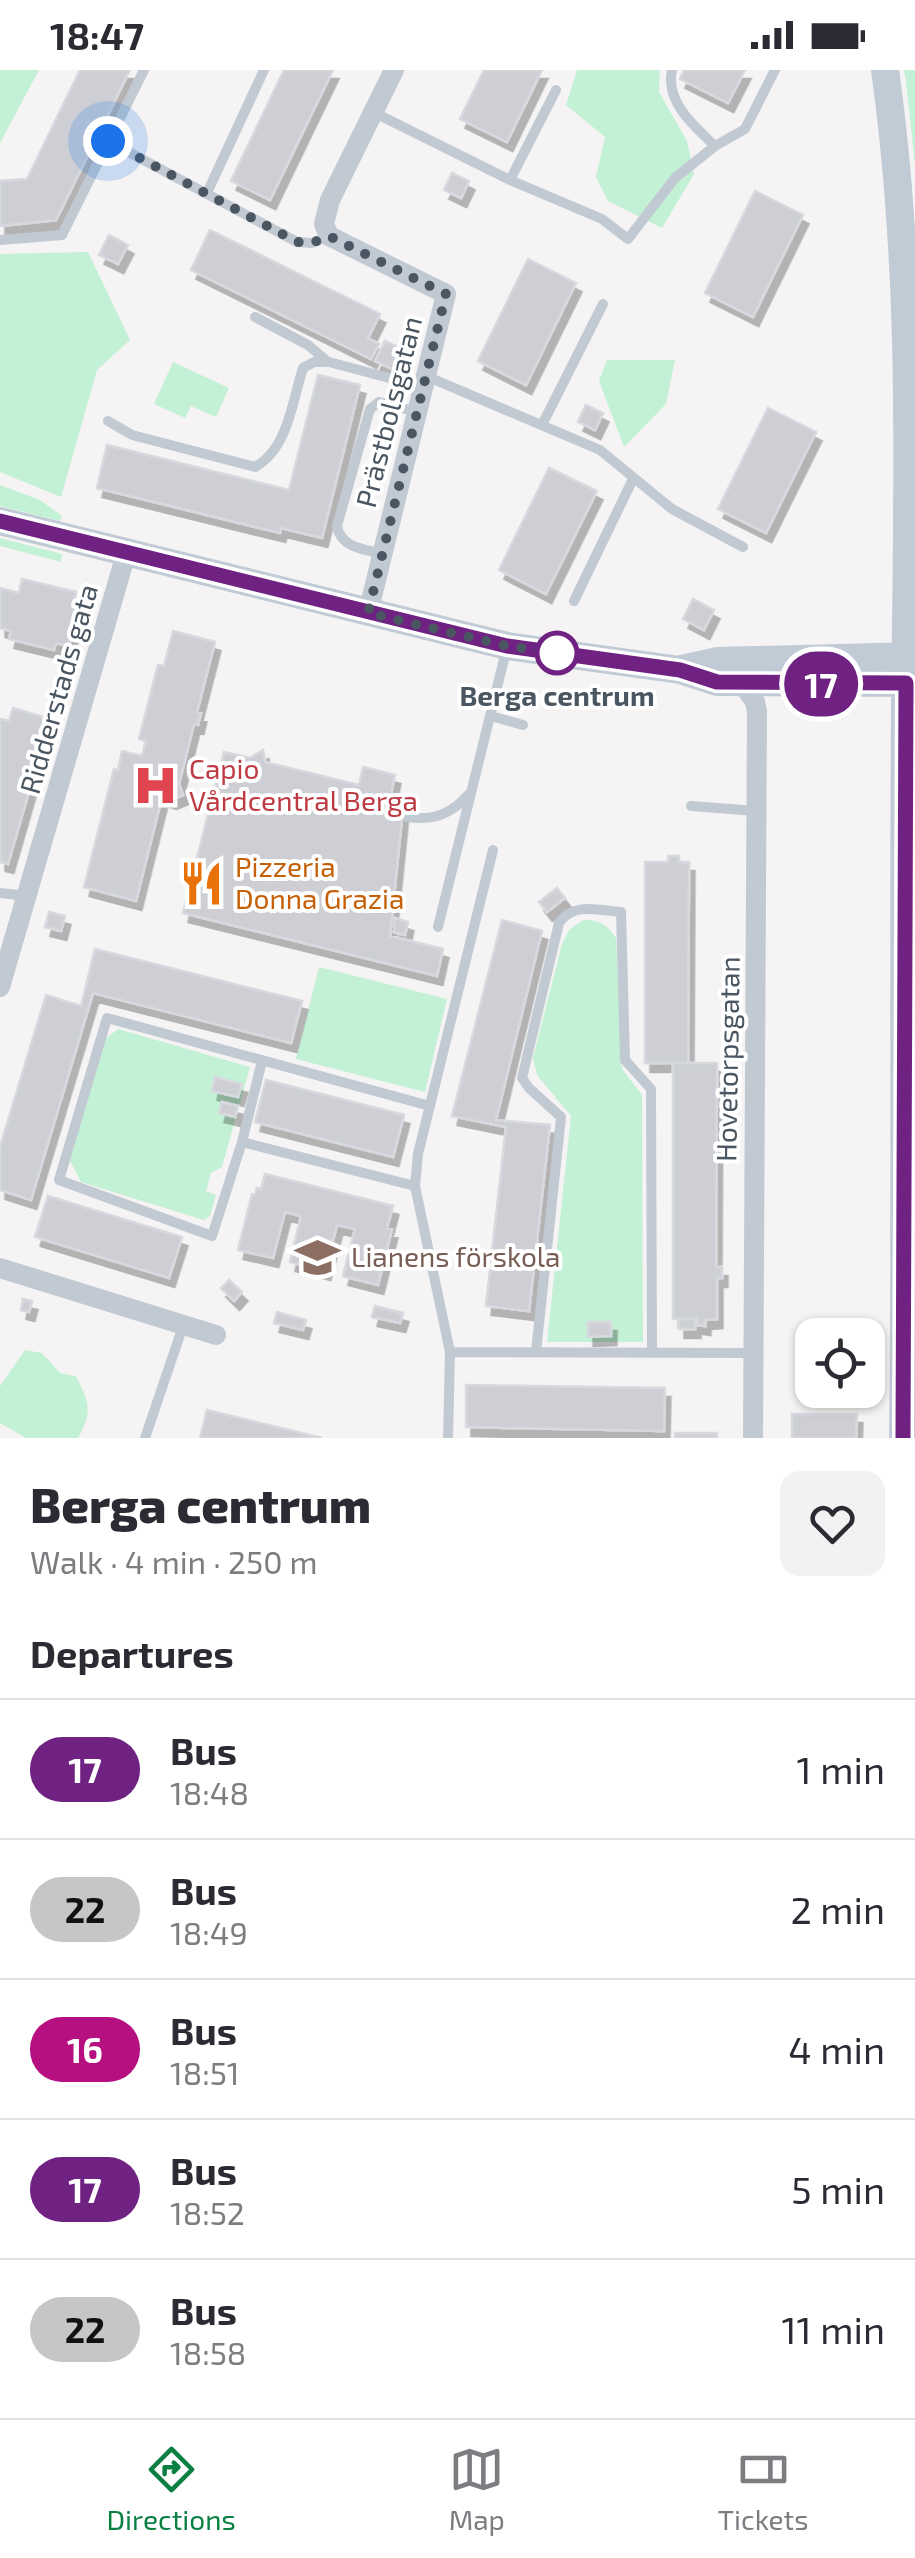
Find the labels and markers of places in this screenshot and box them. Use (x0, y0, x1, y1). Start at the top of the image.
marker: Berga centrum (536, 632, 578, 674)
place label: Berga centrum (459, 678, 655, 712)
place label: Capio Vårdcentral Berga (189, 751, 418, 817)
hospital icon: Capio Vårdcentral Berga (132, 761, 180, 809)
place label: Pizzeria Donna Grazia (235, 849, 404, 915)
restaurant icon: Pizzeria Donna Grazia (178, 859, 226, 907)
school or university icon: Lianens förskola (294, 1233, 342, 1281)
place label: Lianens förskola (351, 1239, 561, 1273)

